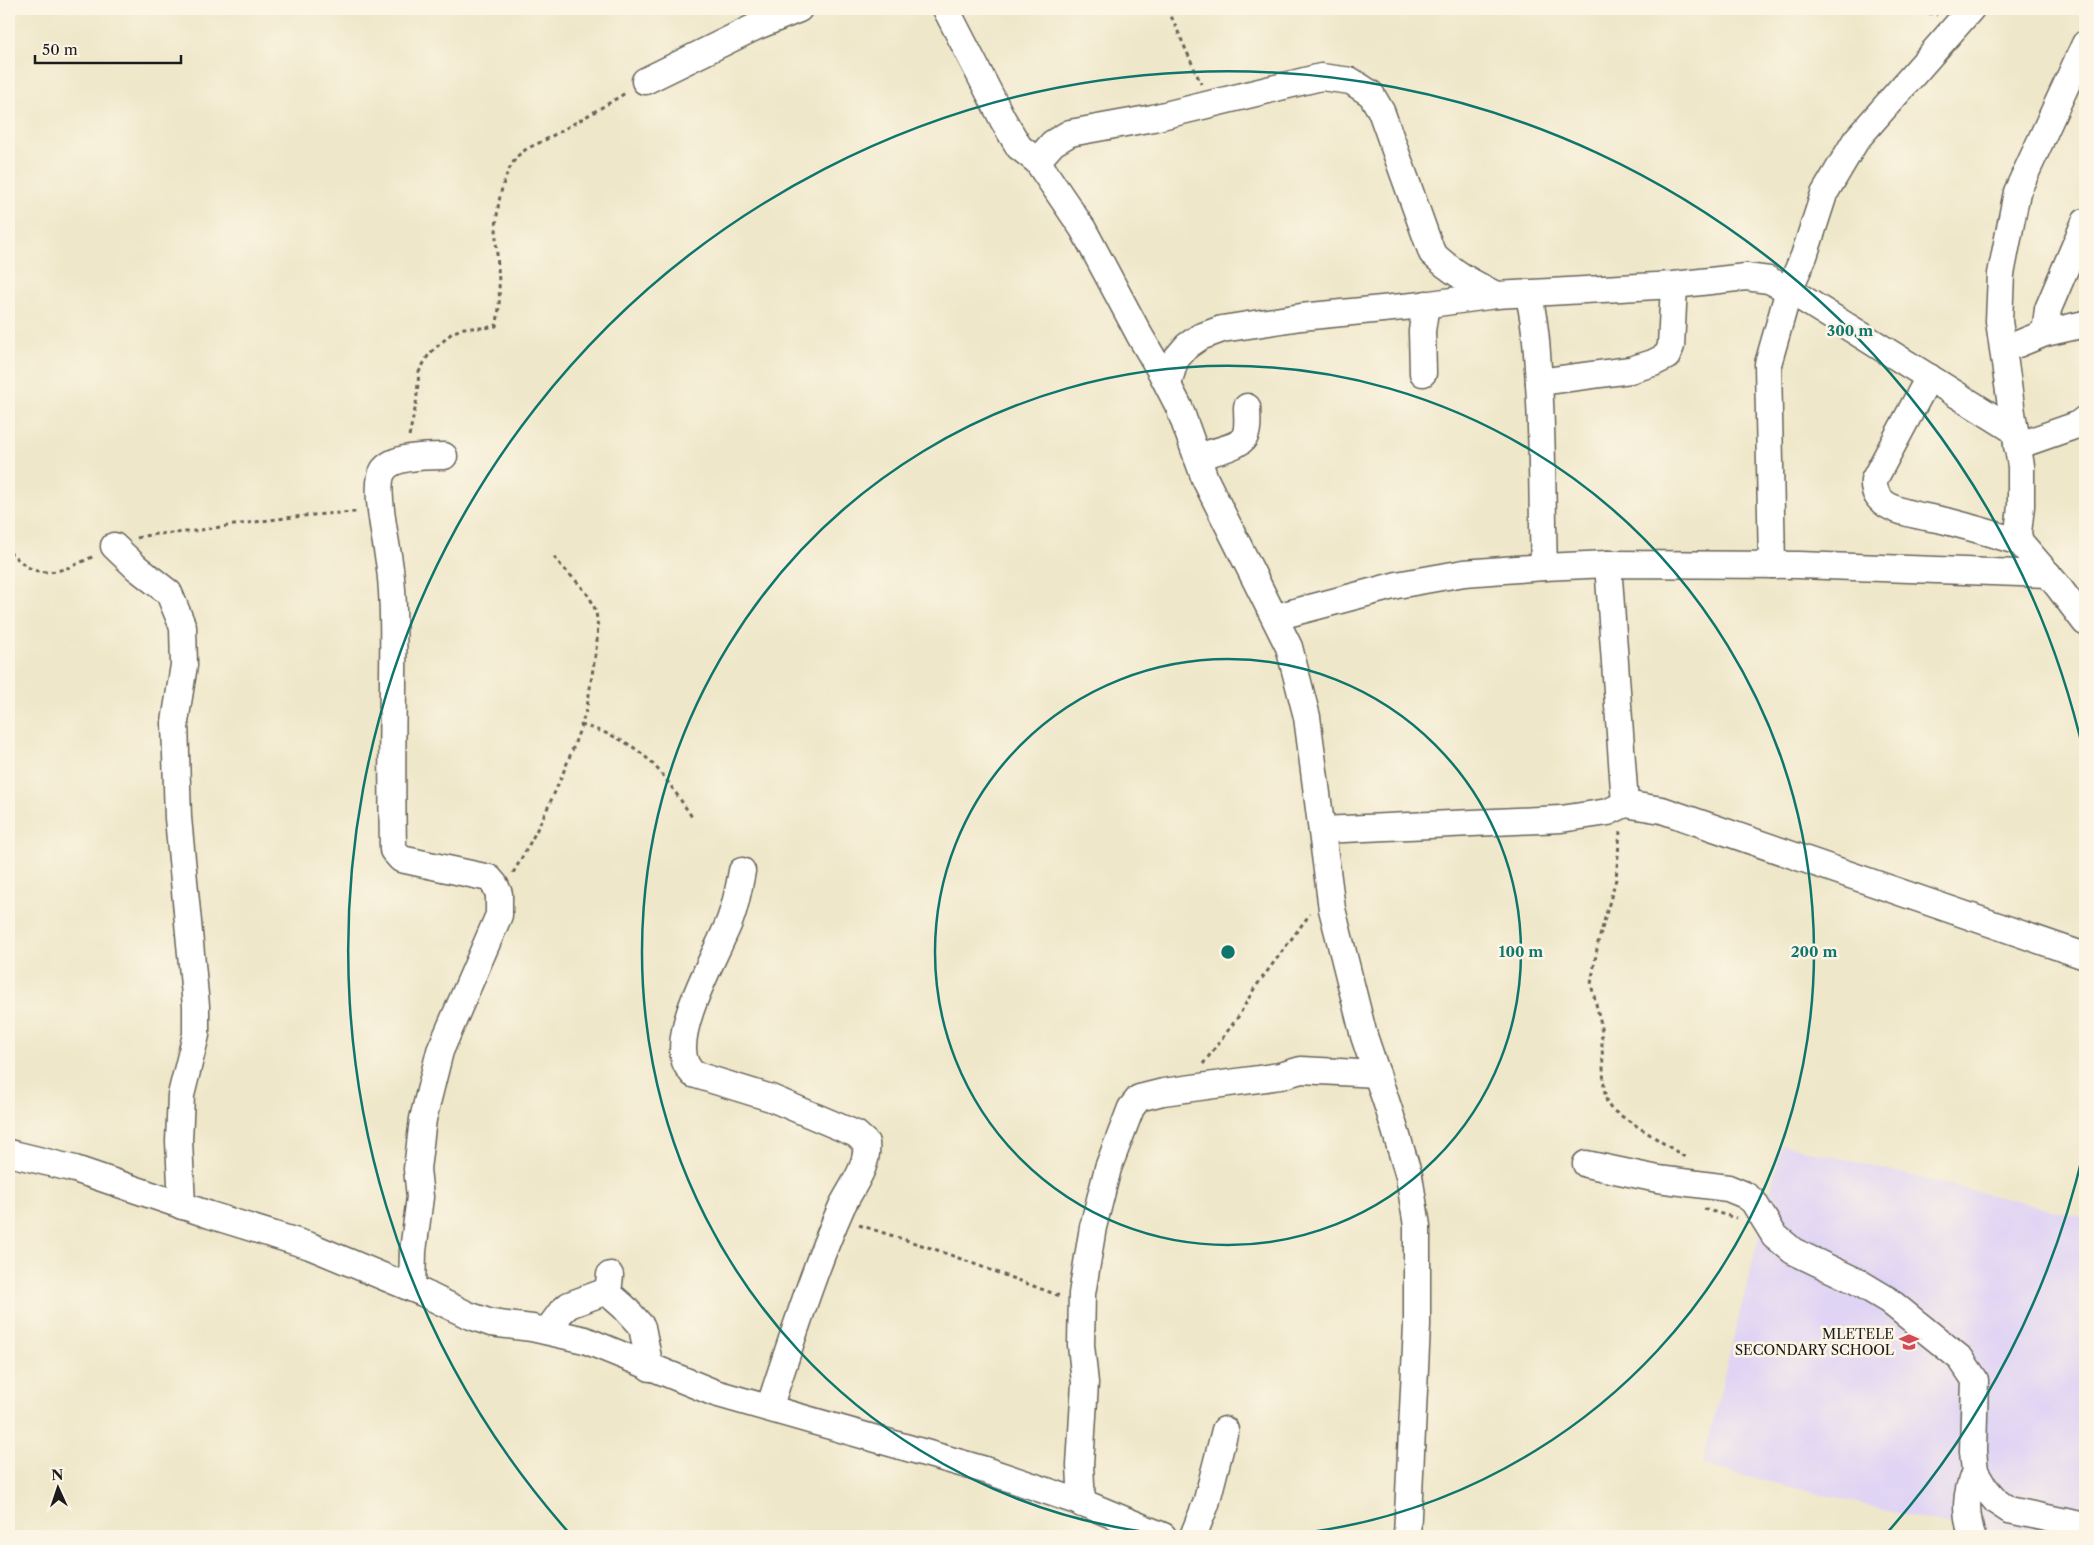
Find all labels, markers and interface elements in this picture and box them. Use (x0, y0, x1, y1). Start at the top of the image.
scale bar (35, 32, 181, 64)
text: 50 m (42, 40, 78, 59)
text: 300 m (1827, 321, 1873, 340)
text: 100 m (1499, 942, 1543, 961)
text: 200 m (1791, 942, 1837, 961)
centre of rings (1219, 943, 1237, 961)
place label: MLETELE SECONDARY SCHOOL (1735, 1325, 1894, 1359)
school or university icon: MLETELE SECONDARY SCHOOL (1898, 1331, 1920, 1353)
north arrow (32, 1462, 82, 1512)
text: N (51, 1466, 64, 1484)

